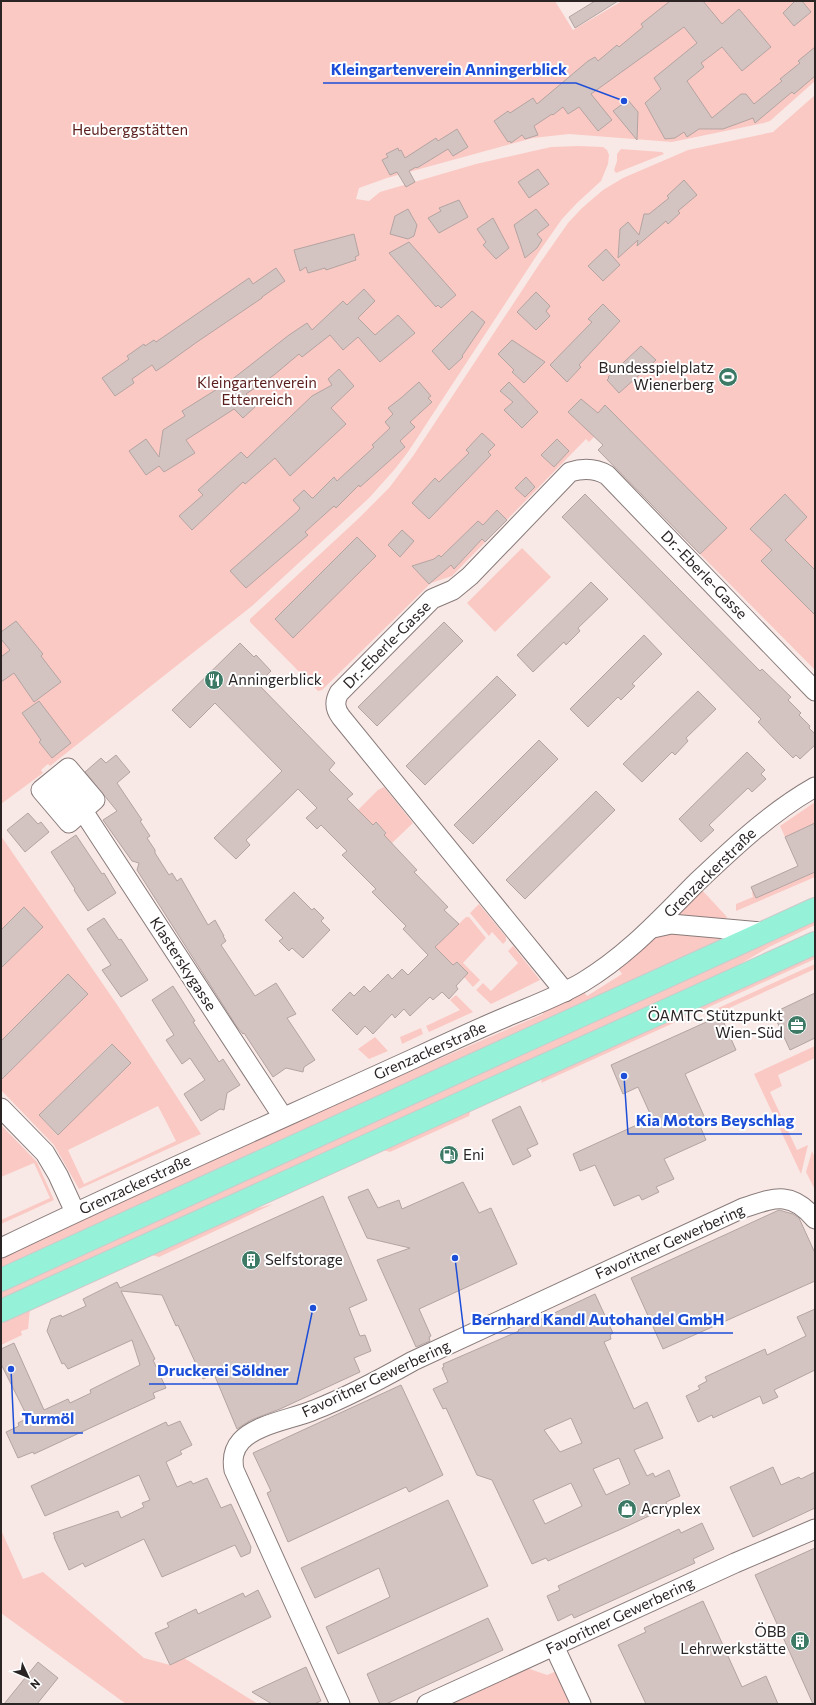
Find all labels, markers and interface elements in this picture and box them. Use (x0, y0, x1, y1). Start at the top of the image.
callout: Kleingartenverein Anningerblick (323, 55, 576, 83)
text: Kleingartenverein Anningerblick (331, 59, 568, 78)
park label: Heuberggstätten (72, 120, 188, 138)
place label: Bundesspielplatz Wienerberg (599, 358, 714, 393)
sports icon: Bundesspielplatz Wienerberg (717, 366, 739, 388)
park label: Kleingartenverein Ettenreich (197, 373, 317, 408)
street label: Dr.-Eberle-Gasse (658, 526, 752, 622)
street label: Dr.-Eberle-Gasse (339, 597, 434, 692)
restaurant icon: Anningerblick (203, 669, 225, 691)
place label: Anningerblick (228, 670, 322, 688)
street label: Grenzackerstraße (660, 824, 759, 921)
street label: Klasterskygasse (147, 913, 221, 1014)
place label: ÖAMTC Stützpunkt Wien-Süd (648, 1006, 783, 1041)
office icon: ÖAMTC Stützpunkt Wien-Süd (786, 1014, 808, 1036)
street label: Grenzackerstraße (371, 1017, 489, 1083)
callout: Kia Motors Beyschlag (628, 1106, 802, 1134)
text: Kia Motors Beyschlag (636, 1110, 794, 1129)
fuel station icon: Eni (438, 1144, 460, 1166)
place label: Eni (463, 1145, 484, 1163)
street label: Grenzackerstraße (76, 1150, 193, 1218)
street label: Favoritner Gewerbering (592, 1200, 747, 1282)
building icon: Selfstorage (240, 1249, 262, 1271)
place label: Selfstorage (265, 1250, 343, 1268)
callout: Bernhard Kandl Autohandel GmbH (464, 1305, 733, 1333)
text: Bernhard Kandl Autohandel GmbH (472, 1309, 724, 1328)
street label: Favoritner Gewerbering (299, 1336, 453, 1420)
callout: Druckerei Söldner (149, 1356, 297, 1384)
text: Druckerei Söldner (157, 1360, 289, 1379)
callout: Turmöl (14, 1405, 83, 1433)
text: Turmöl (22, 1408, 74, 1427)
shop icon: Acryplex (616, 1498, 638, 1520)
place label: Acryplex (641, 1499, 701, 1517)
street label: Favoritner Gewerbering (543, 1573, 697, 1657)
place label: ÖBB Lehrwerkstätte (680, 1622, 786, 1657)
building icon: ÖBB Lehrwerkstätte (789, 1630, 811, 1652)
north arrow (8, 1657, 48, 1697)
text: N (28, 1677, 43, 1692)

